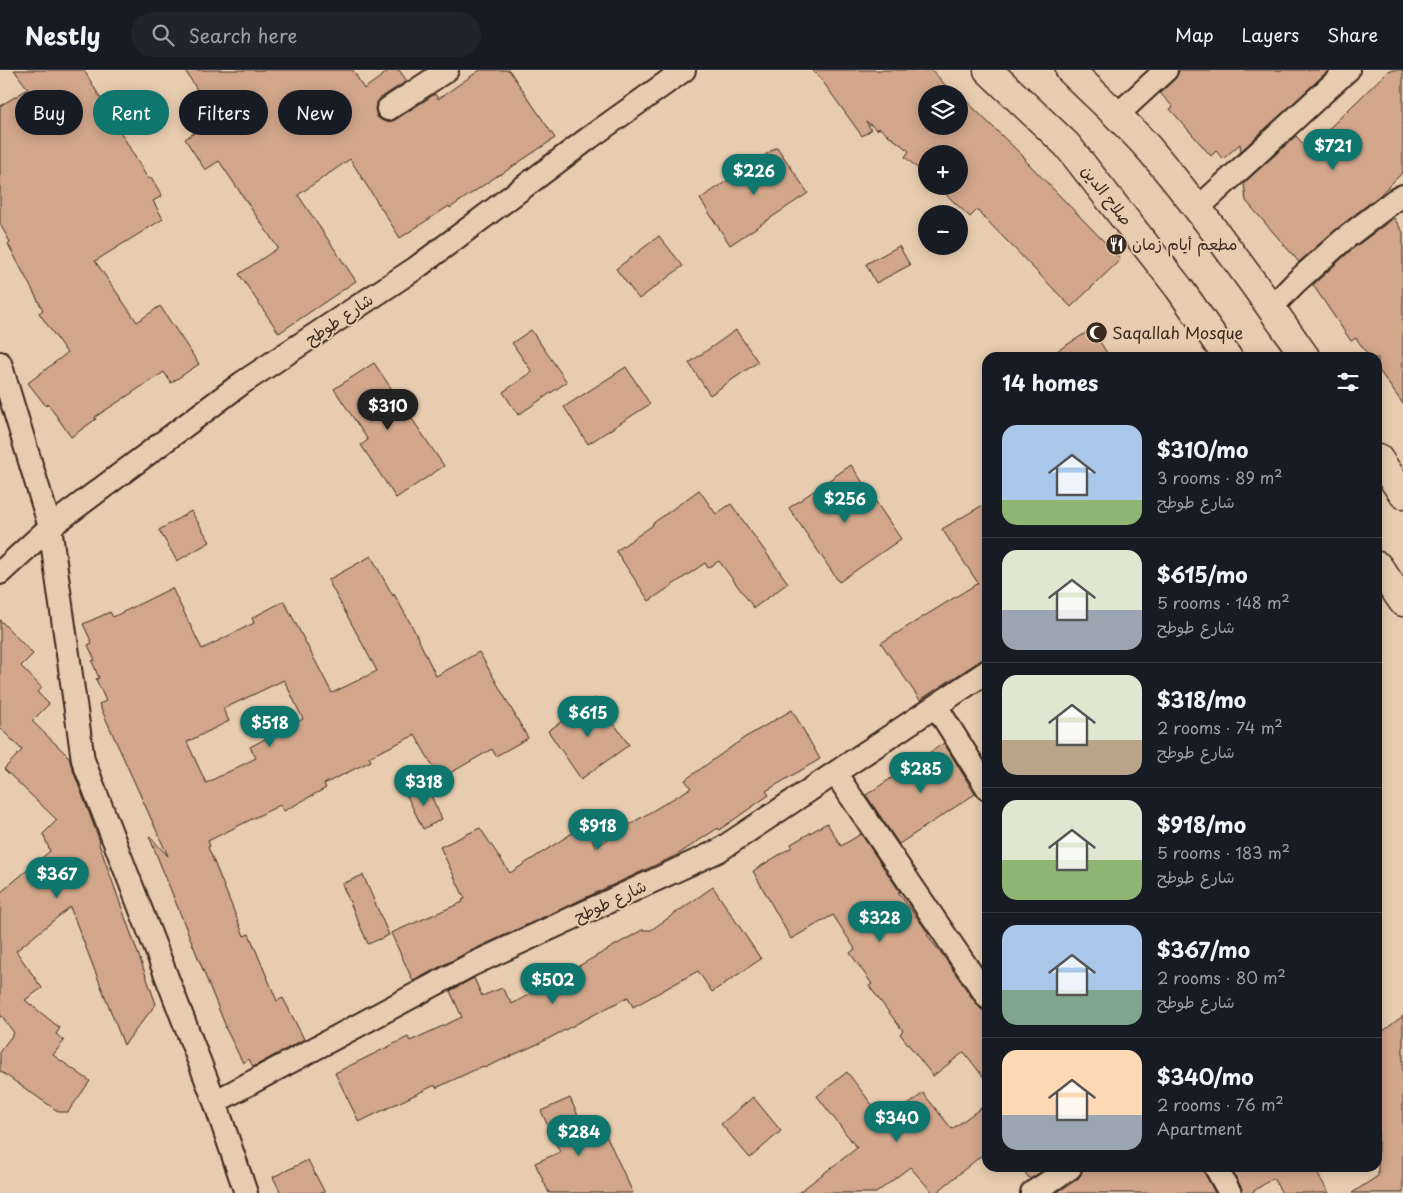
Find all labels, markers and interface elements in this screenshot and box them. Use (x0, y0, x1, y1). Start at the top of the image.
search box (131, 12, 481, 57)
text: Nestly (25, 17, 101, 53)
icon: search (149, 21, 177, 49)
text: Search here (189, 21, 297, 49)
text: Map (1175, 21, 1214, 48)
text: Layers (1242, 21, 1299, 48)
text: Share (1327, 21, 1378, 48)
map controls (918, 85, 968, 255)
button: layers (918, 85, 968, 135)
chip: Buy (15, 90, 83, 135)
chip: Rent (93, 90, 169, 135)
chip: Filters (179, 90, 268, 135)
chip: New (278, 90, 352, 135)
pin: $721 (1303, 128, 1363, 171)
text: $721 (1314, 133, 1352, 157)
button: + (918, 145, 968, 195)
pin: $226 (724, 154, 784, 196)
text: $226 (733, 158, 775, 182)
street label: صلاح الدين (1076, 159, 1139, 230)
button: − (918, 205, 968, 255)
place label: مطعم أيام زمان (1132, 231, 1237, 257)
restaurant icon: مطعم أيام زمان (1104, 232, 1128, 256)
street label: شارع طوطح (300, 287, 378, 351)
place label: Saqallah Mosque (1112, 320, 1244, 344)
mosque icon: Saqallah Mosque (1084, 321, 1108, 345)
text: 14 homes (1002, 366, 1098, 398)
icon: filters (1334, 368, 1362, 396)
pin: $310 (358, 388, 418, 431)
text: $310 (368, 393, 408, 417)
text: $310/mo (1157, 433, 1248, 465)
icon: home (1042, 445, 1102, 505)
text: 3 rooms · 89 m² (1157, 465, 1282, 489)
pin: $256 (815, 482, 875, 524)
text: $256 (824, 486, 866, 510)
text: شارع طوطح (1157, 489, 1235, 513)
text: $615/mo (1157, 558, 1248, 590)
icon: home (1042, 570, 1102, 630)
text: 5 rooms · 148 m² (1157, 590, 1290, 614)
text: شارع طوطح (1157, 614, 1235, 638)
text: $318/mo (1157, 683, 1246, 715)
icon: home (1042, 695, 1102, 755)
pin: $615 (558, 696, 618, 738)
text: $615 (569, 700, 607, 724)
pin: $518 (240, 706, 300, 748)
text: $518 (251, 710, 289, 734)
text: 2 rooms · 74 m² (1157, 715, 1283, 739)
text: شارع طوطح (1157, 739, 1235, 763)
pin: $285 (891, 752, 951, 794)
text: $285 (900, 756, 942, 780)
pin: $318 (394, 764, 454, 807)
text: $318 (405, 769, 443, 793)
pin: $918 (568, 808, 628, 851)
text: $918/mo (1157, 808, 1246, 840)
text: $918 (579, 813, 617, 837)
icon: home (1042, 820, 1102, 880)
text: 5 rooms · 183 m² (1157, 840, 1290, 864)
pin: $367 (27, 856, 87, 899)
text: $367 (37, 861, 77, 885)
text: شارع طوطح (1157, 864, 1235, 888)
street label: شارع طوطح (569, 873, 650, 928)
pin: $328 (850, 900, 910, 943)
text: $328 (859, 905, 901, 929)
text: $367/mo (1157, 933, 1250, 965)
icon: home (1042, 945, 1102, 1005)
pin: $502 (523, 962, 583, 1005)
text: 2 rooms · 80 m² (1157, 965, 1286, 989)
text: $502 (531, 967, 575, 991)
text: شارع طوطح (1157, 989, 1235, 1013)
text: $340/mo (1157, 1060, 1254, 1092)
icon: home (1042, 1070, 1102, 1130)
text: 2 rooms · 76 m² (1157, 1092, 1284, 1116)
pin: $340 (867, 1100, 927, 1143)
text: $340 (875, 1105, 919, 1129)
pin: $284 (549, 1114, 609, 1157)
text: Apartment (1157, 1116, 1242, 1140)
text: $284 (558, 1119, 600, 1143)

